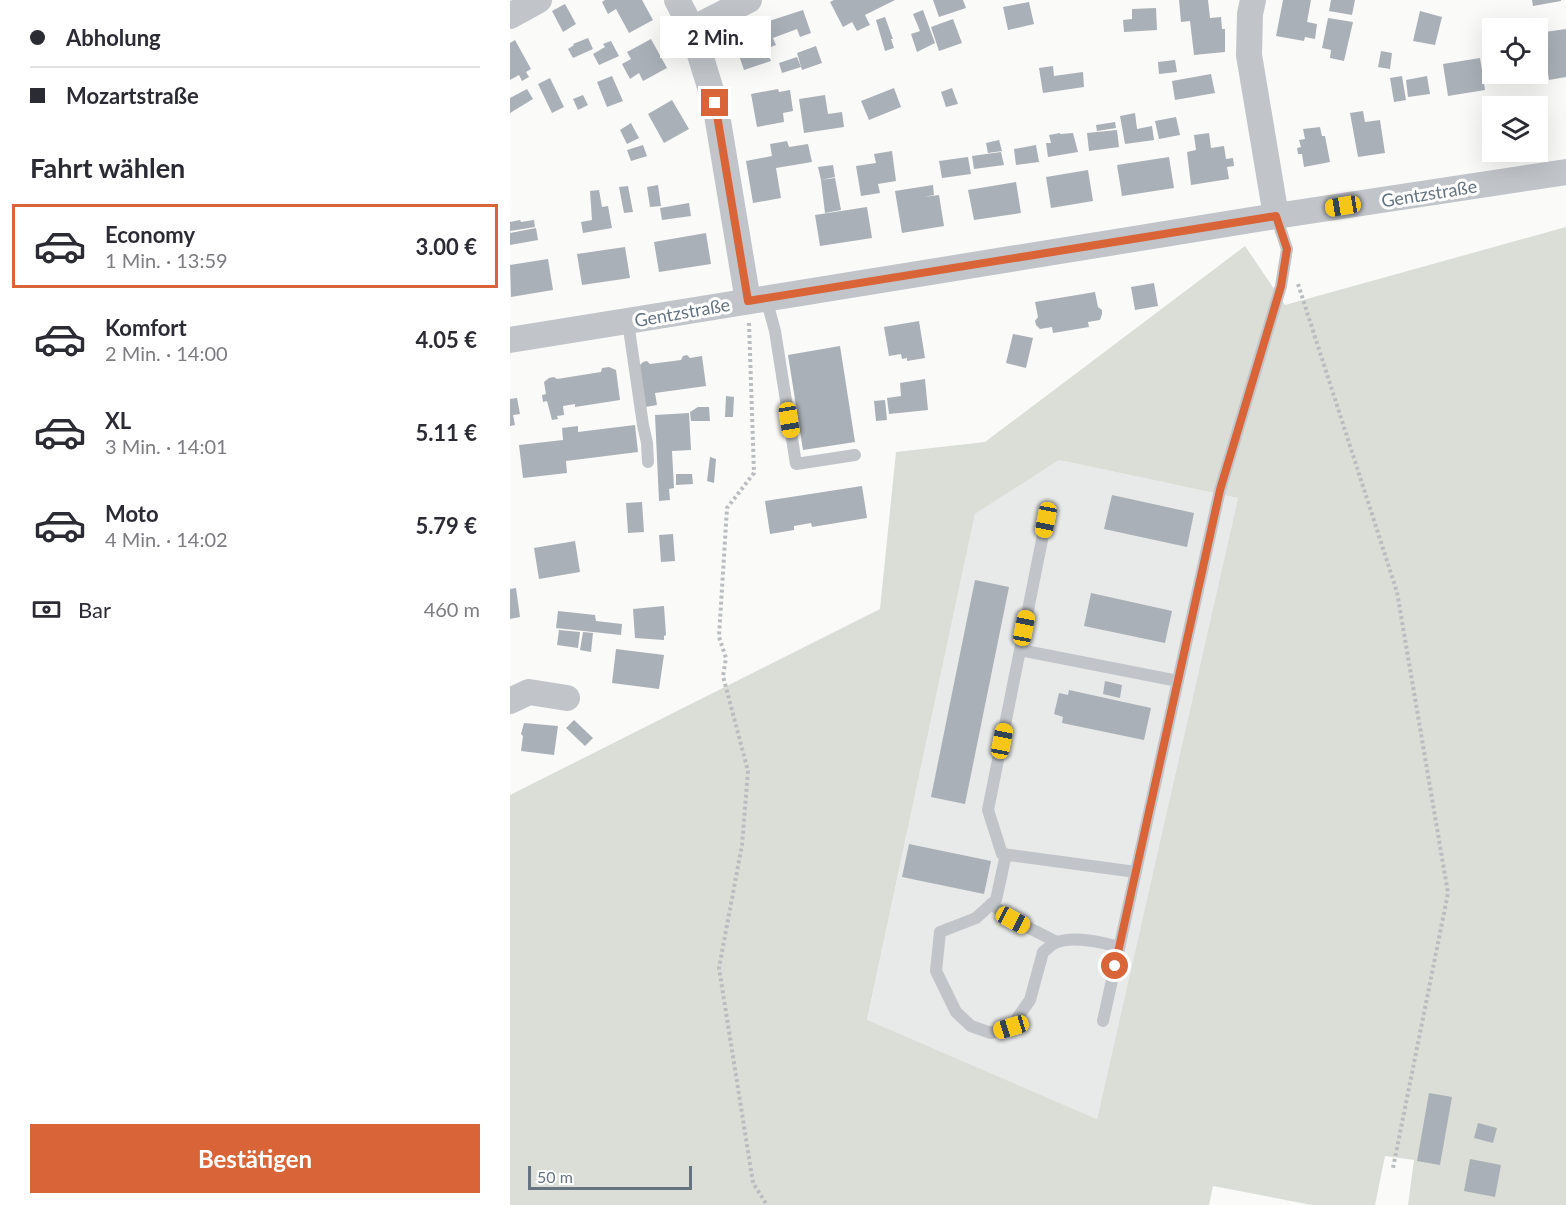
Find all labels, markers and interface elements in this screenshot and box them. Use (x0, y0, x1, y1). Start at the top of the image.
callout: 2 Min. (660, 16, 770, 58)
map controls (1482, 18, 1548, 162)
button: locate (1482, 18, 1548, 84)
text: Abholung (66, 24, 161, 51)
text: 2 Min. (687, 25, 744, 49)
text: Mozartstraße (66, 82, 199, 109)
route end (701, 89, 728, 116)
button: layers (1482, 96, 1548, 162)
text: Fahrt wählen (30, 151, 185, 184)
street label: Gentzstraße (1380, 175, 1478, 211)
car (1324, 194, 1362, 218)
icon: car (33, 219, 87, 273)
text: Economy (105, 221, 195, 248)
text: 3.00 € (415, 233, 477, 260)
text: 1 Min. · 13:59 (105, 248, 228, 272)
street label: Gentzstraße (633, 293, 731, 331)
icon: car (33, 312, 87, 366)
text: Komfort (105, 314, 187, 341)
text: 4.05 € (415, 326, 477, 353)
text: 2 Min. · 14:00 (105, 341, 228, 365)
car (777, 401, 801, 439)
icon: car (33, 405, 87, 459)
text: XL (105, 407, 131, 434)
text: 5.11 € (415, 419, 477, 446)
text: 3 Min. · 14:01 (105, 434, 228, 458)
icon: car (33, 498, 87, 552)
text: Moto (105, 500, 159, 527)
car (1034, 501, 1058, 539)
text: 5.79 € (415, 512, 477, 539)
text: 4 Min. · 14:02 (105, 527, 228, 551)
icon: cash (30, 593, 63, 626)
text: Bar (78, 596, 111, 623)
text: 460 m (424, 597, 480, 621)
car (1012, 609, 1036, 647)
car (990, 722, 1014, 760)
car (993, 904, 1033, 936)
route start (1101, 952, 1128, 979)
car (991, 1013, 1031, 1041)
button: Bestätigen (30, 1124, 480, 1193)
scale bar (528, 1163, 692, 1190)
text: 50 m (537, 1167, 573, 1186)

